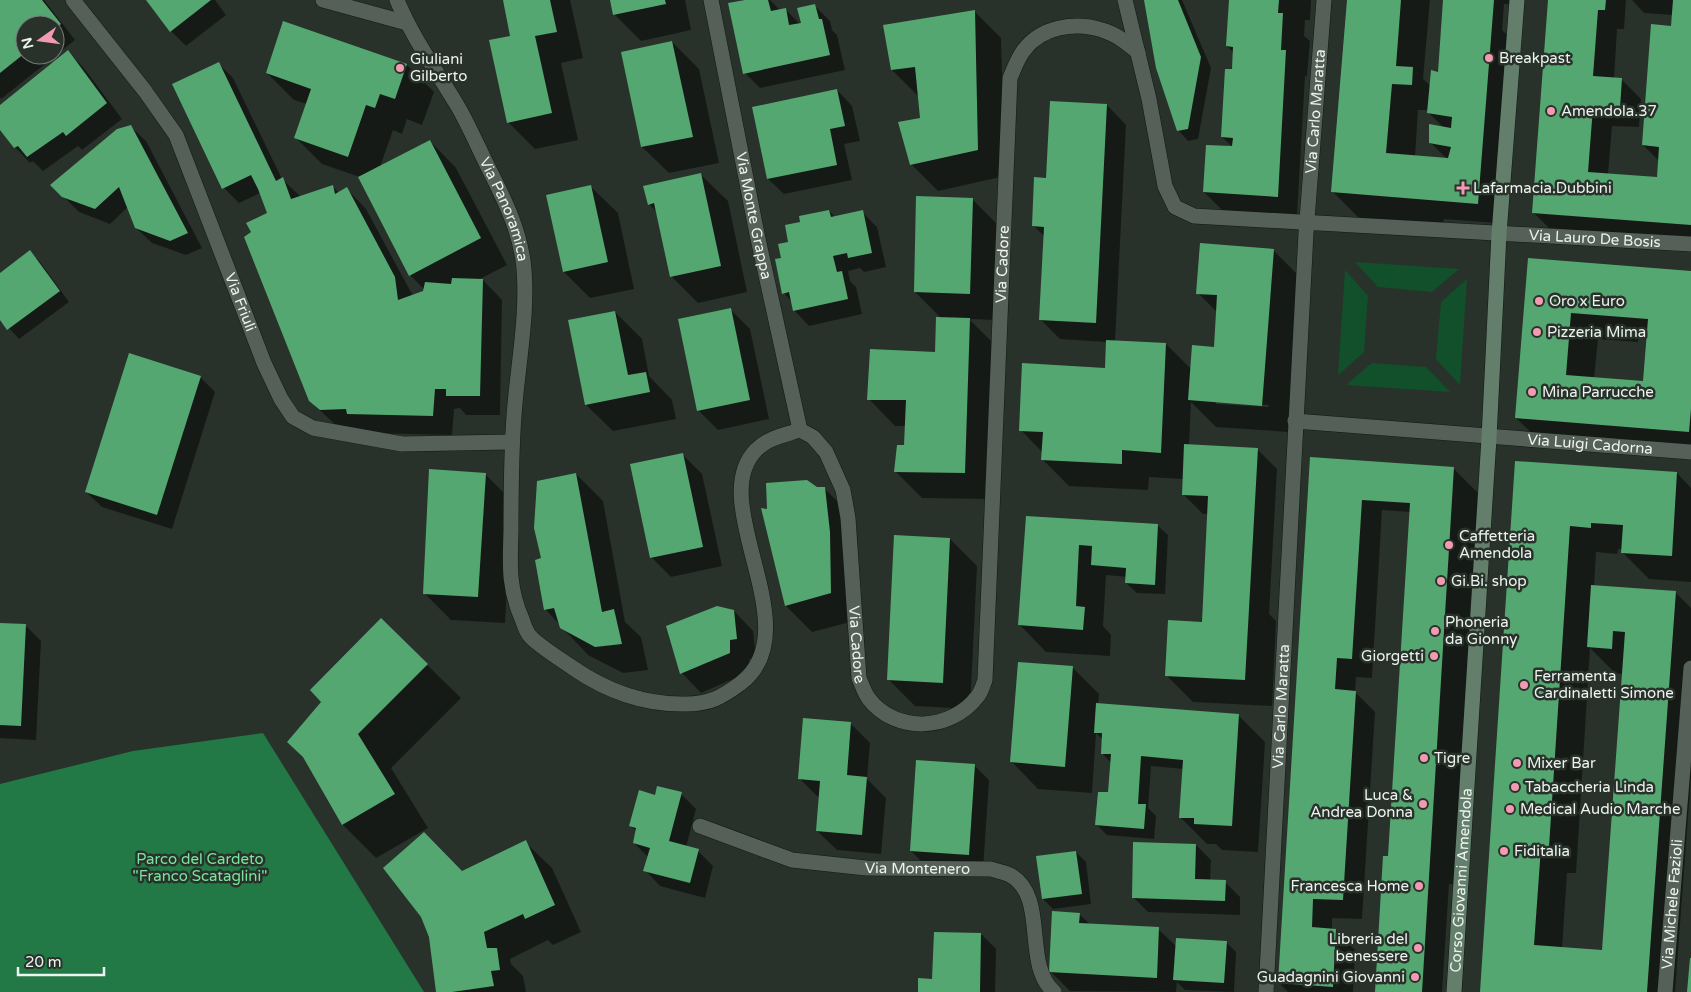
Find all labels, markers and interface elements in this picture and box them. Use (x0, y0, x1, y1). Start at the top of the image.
north arrow (15, 15, 65, 65)
text: N (18, 36, 37, 51)
street label: Via Carlo Maratta (1302, 49, 1329, 174)
place label: Breakpast (1499, 49, 1571, 67)
place label: Giuliani Gilberto (410, 50, 467, 85)
marker: Breakpast (1483, 52, 1495, 64)
marker: Giuliani Gilberto (394, 62, 406, 74)
place label: Amendola.37 (1561, 102, 1657, 120)
marker: Amendola.37 (1545, 105, 1557, 117)
street label: Via Monte Grappa (732, 150, 776, 281)
street label: Via Panoramica (476, 154, 532, 263)
place label: Lafarmacia.Dubbini (1473, 179, 1612, 197)
marker: Lafarmacia.Dubbini (1457, 182, 1469, 194)
street label: Via Cadore (992, 225, 1013, 304)
street label: Via Lauro De Bosis (1528, 226, 1661, 251)
street label: Via Friuli (221, 270, 260, 334)
place label: Oro x Euro (1549, 292, 1625, 310)
marker: Oro x Euro (1533, 295, 1545, 307)
place label: Pizzeria Mima (1547, 323, 1646, 341)
marker: Pizzeria Mima (1531, 326, 1543, 338)
place label: Mina Parrucche (1542, 383, 1654, 401)
marker: Mina Parrucche (1526, 386, 1538, 398)
street label: Via Luigi Cadorna (1527, 430, 1654, 458)
place label: Caffetteria Amendola (1459, 527, 1535, 562)
marker: Caffetteria Amendola (1443, 539, 1455, 551)
place label: Gi.Bi. shop (1451, 572, 1527, 590)
marker: Gi.Bi. shop (1435, 575, 1447, 587)
street label: Via Cadore (845, 605, 869, 686)
place label: Phoneria da Gionny (1445, 613, 1517, 648)
marker: Phoneria da Gionny (1429, 625, 1441, 637)
street label: Via Carlo Maratta (1269, 644, 1293, 769)
place label: Giorgetti (1361, 647, 1424, 665)
marker: Giorgetti (1428, 650, 1440, 662)
place label: Ferramenta Cardinaletti Simone (1534, 667, 1674, 702)
marker: Ferramenta Cardinaletti Simone (1518, 679, 1530, 691)
place label: Tigre (1434, 749, 1470, 767)
marker: Tigre (1418, 752, 1430, 764)
place label: Mixer Bar (1527, 754, 1596, 772)
marker: Mixer Bar (1511, 757, 1523, 769)
place label: Tabaccheria Linda (1525, 778, 1654, 796)
marker: Tabaccheria Linda (1509, 781, 1521, 793)
place label: Luca & Andrea Donna (1310, 786, 1413, 821)
street label: Corso Giovanni Amendola (1446, 787, 1476, 973)
marker: Luca & Andrea Donna (1417, 798, 1429, 810)
place label: Medical Audio Marche (1520, 800, 1680, 818)
marker: Medical Audio Marche (1504, 803, 1516, 815)
street label: Via Michele Fazioli (1658, 839, 1686, 970)
place label: Fiditalia (1514, 842, 1570, 860)
marker: Fiditalia (1498, 845, 1510, 857)
park label: Parco del Cardeto "Franco Scataglini" (133, 850, 267, 885)
street label: Via Montenero (865, 859, 970, 878)
place label: Francesca Home (1291, 877, 1409, 895)
marker: Francesca Home (1413, 880, 1425, 892)
place label: Libreria del benessere (1329, 930, 1408, 965)
marker: Libreria del benessere (1412, 942, 1424, 954)
scale bar (18, 944, 104, 976)
text: 20 m (25, 953, 62, 971)
place label: Guadagnini Giovanni (1257, 968, 1405, 986)
marker: Guadagnini Giovanni (1409, 971, 1421, 983)

